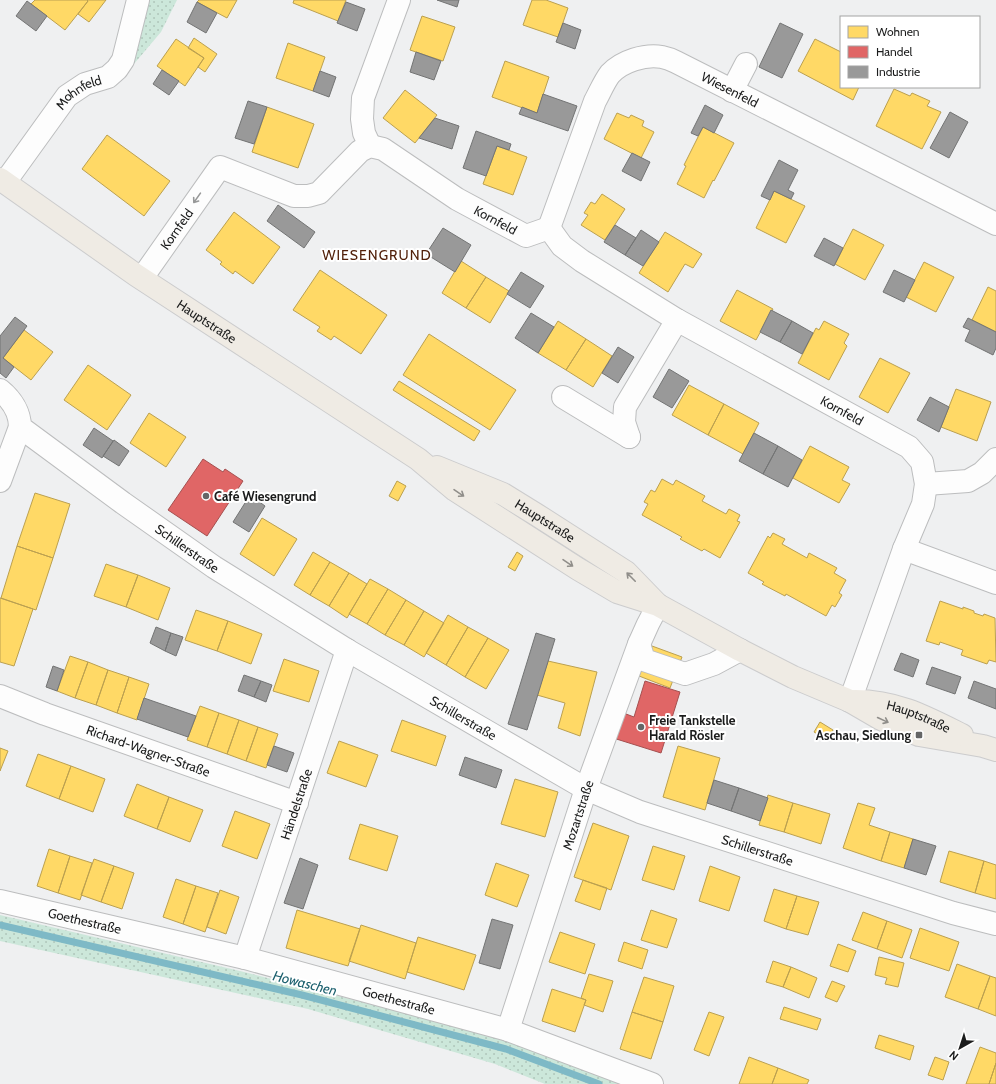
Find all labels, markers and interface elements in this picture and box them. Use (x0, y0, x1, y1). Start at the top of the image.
legend (840, 16, 980, 88)
text: Wohnen (876, 24, 920, 39)
text: Handel (876, 44, 913, 59)
text: Industrie (876, 64, 920, 79)
street label: Wiesenfeld (699, 68, 761, 110)
street label: Mohnfeld (52, 71, 103, 112)
one-way arrow (193, 192, 201, 203)
street label: Kornfeld (471, 202, 520, 238)
street label: Kornfeld (157, 205, 196, 253)
district label: WIESENGRUND (322, 246, 432, 264)
street label: Hauptstraße (174, 296, 240, 347)
street label: Kornfeld (818, 392, 866, 429)
place label: Café Wiesengrund (214, 488, 317, 504)
one-way arrow (453, 489, 464, 497)
marker: Café Wiesengrund (201, 491, 211, 501)
street label: Hauptstraße (512, 495, 578, 545)
street label: Schillerstraße (152, 520, 222, 576)
one-way arrow (562, 559, 573, 567)
one-way arrow (626, 572, 636, 582)
street label: Schillerstraße (427, 692, 500, 743)
street label: Hauptstraße (885, 696, 954, 736)
place label: Freie Tankstelle Harald Rösler (649, 712, 736, 743)
one-way arrow (877, 717, 889, 724)
street label: Richard-Wagner-Straße (84, 721, 213, 780)
marker: Freie Tankstelle Harald Rösler (636, 722, 646, 732)
place label: Aschau, Siedlung (816, 727, 911, 743)
marker: Aschau, Siedlung (914, 730, 924, 740)
street label: Händelstraße (277, 766, 315, 842)
street label: Mozartstraße (559, 778, 597, 852)
street label: Schillerstraße (720, 831, 796, 869)
street label: Goethestraße (47, 904, 123, 937)
water label: Howaschen (271, 966, 339, 1000)
street label: Goethestraße (361, 983, 437, 1018)
north arrow (940, 1028, 980, 1068)
text: N (946, 1048, 961, 1064)

